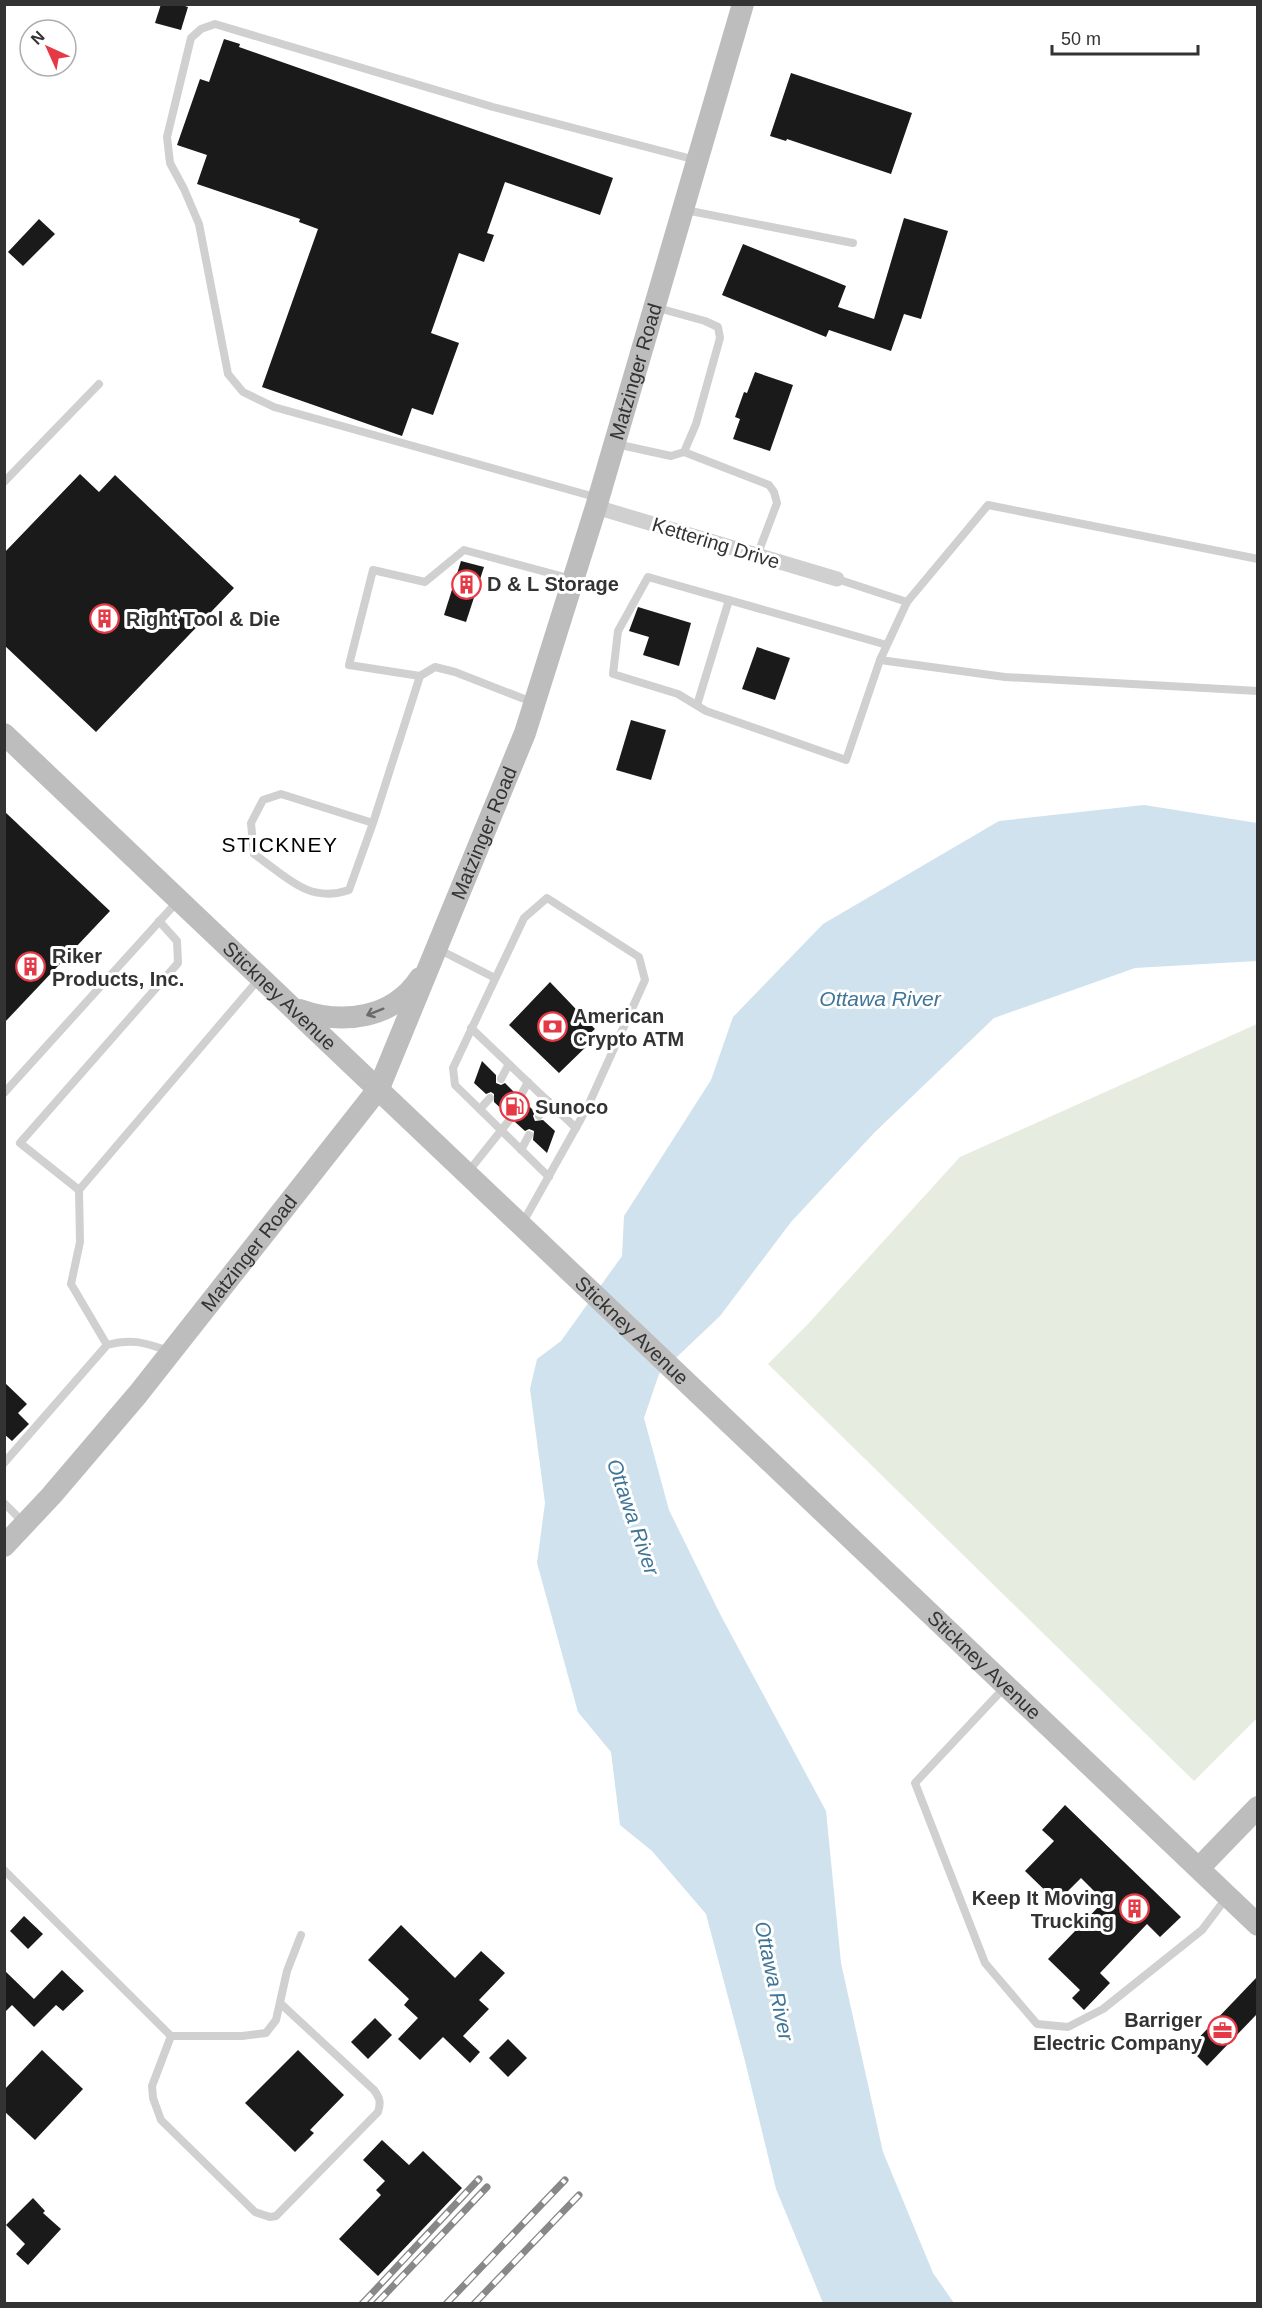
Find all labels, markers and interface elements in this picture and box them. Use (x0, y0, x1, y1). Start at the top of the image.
north arrow (18, 18, 78, 78)
scale bar (1052, 18, 1198, 56)
text: N (28, 28, 48, 48)
text: 50 m (1061, 29, 1101, 49)
street label: Matzinger Road (605, 301, 666, 442)
street label: Kettering Drive (650, 513, 782, 573)
building icon: D & L Storage (450, 568, 482, 600)
place label: D & L Storage (487, 573, 619, 595)
building icon: Right Tool & Die (89, 603, 121, 635)
place label: Right Tool & Die (126, 608, 280, 630)
street label: Matzinger Road (447, 763, 521, 902)
district label: STICKNEY (221, 833, 339, 856)
street label: Stickney Avenue (218, 937, 341, 1054)
place label: Riker Products, Inc. (52, 945, 184, 990)
building icon: Riker Products, Inc. (15, 951, 47, 983)
water label: Ottawa River (819, 987, 942, 1010)
place label: American Crypto ATM (573, 1005, 684, 1050)
one-way arrow (367, 1007, 385, 1018)
bank icon: American Crypto ATM (536, 1011, 568, 1043)
fuel station icon: Sunoco (498, 1091, 530, 1123)
place label: Sunoco (535, 1096, 608, 1118)
street label: Matzinger Road (197, 1191, 301, 1315)
street label: Stickney Avenue (571, 1272, 693, 1389)
water label: Ottawa River (603, 1456, 664, 1579)
street label: Stickney Avenue (923, 1606, 1045, 1724)
place label: Keep It Moving Trucking (972, 1887, 1114, 1932)
building icon: Keep It Moving Trucking (1119, 1893, 1151, 1925)
water label: Ottawa River (751, 1919, 799, 2044)
place label: Barriger Electric Company (1033, 2009, 1203, 2054)
office icon: Barriger Electric Company (1207, 2015, 1239, 2047)

